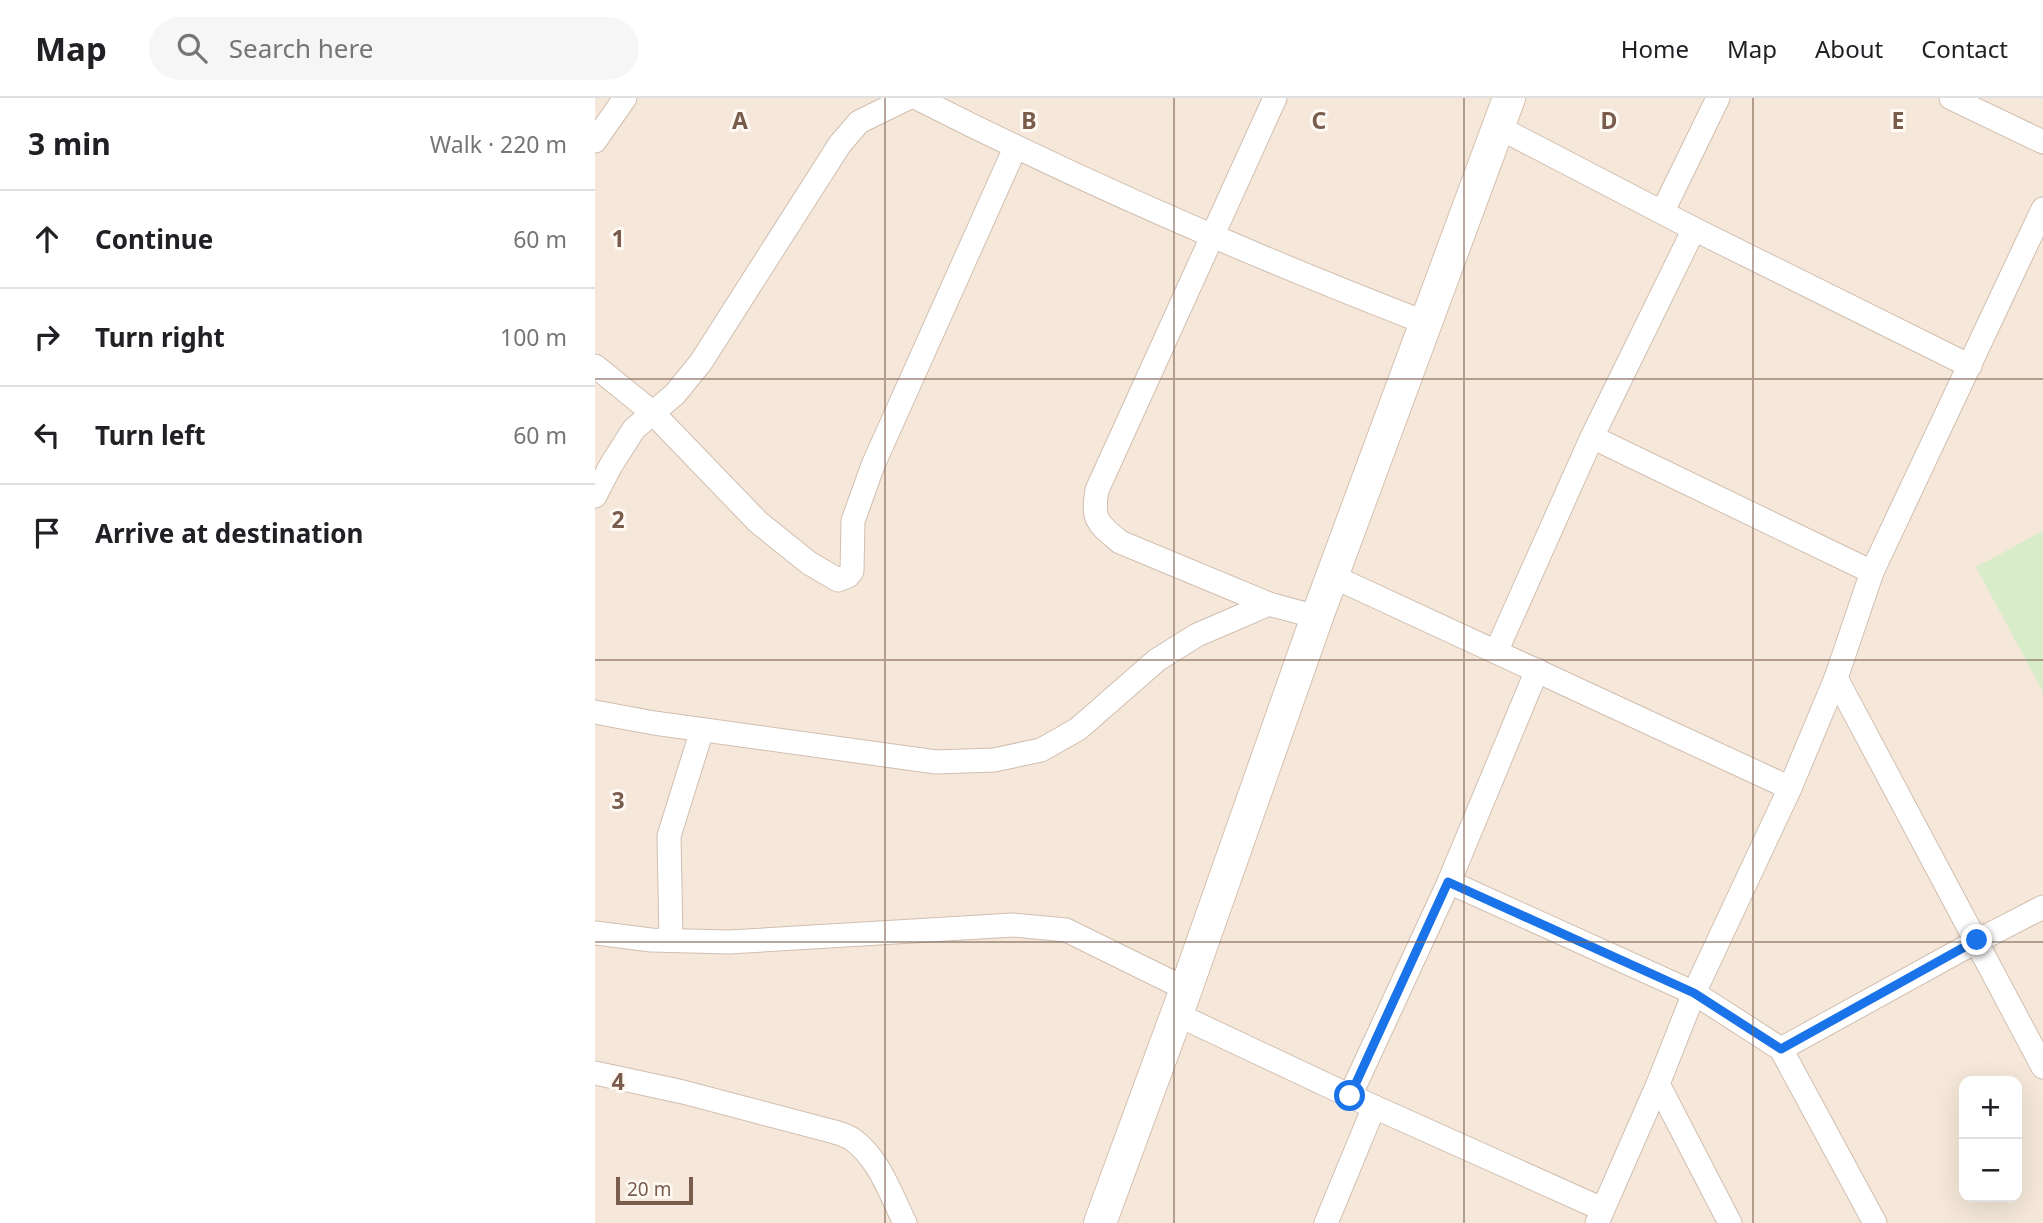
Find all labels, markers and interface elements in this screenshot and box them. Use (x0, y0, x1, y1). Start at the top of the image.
search box (149, 17, 639, 80)
text: Map (35, 26, 107, 71)
icon: search (173, 29, 211, 67)
text: Search here (229, 30, 373, 66)
text: Home (1621, 32, 1689, 65)
text: Map (1727, 32, 1777, 65)
text: About (1815, 32, 1883, 65)
text: Contact (1921, 32, 2008, 65)
text: A (732, 104, 748, 136)
text: B (1021, 104, 1037, 136)
text: C (1312, 104, 1327, 136)
text: D (1601, 104, 1617, 136)
text: E (1892, 104, 1904, 136)
text: 3 min (28, 123, 111, 164)
text: Walk · 220 m (430, 128, 567, 160)
icon: ahead (28, 220, 66, 258)
text: Continue (95, 221, 213, 257)
text: 1 (611, 222, 625, 254)
text: 60 m (513, 223, 567, 255)
icon: right (28, 318, 66, 356)
text: Turn right (95, 319, 225, 355)
text: 100 m (500, 321, 567, 353)
icon: left (28, 416, 66, 454)
text: Turn left (95, 417, 206, 453)
text: 60 m (513, 419, 567, 451)
text: 2 (611, 503, 625, 535)
icon: arrive (28, 514, 66, 552)
text: Arrive at destination (95, 515, 364, 551)
text: 3 (611, 784, 625, 816)
route end (1961, 924, 1992, 955)
text: 4 (611, 1065, 625, 1097)
map controls (1959, 1076, 2022, 1202)
button: + (1959, 1076, 2022, 1139)
route start (1334, 1080, 1365, 1111)
button: − (1959, 1139, 2022, 1202)
scale bar (616, 1174, 693, 1206)
text: 20 m (627, 1176, 671, 1202)

